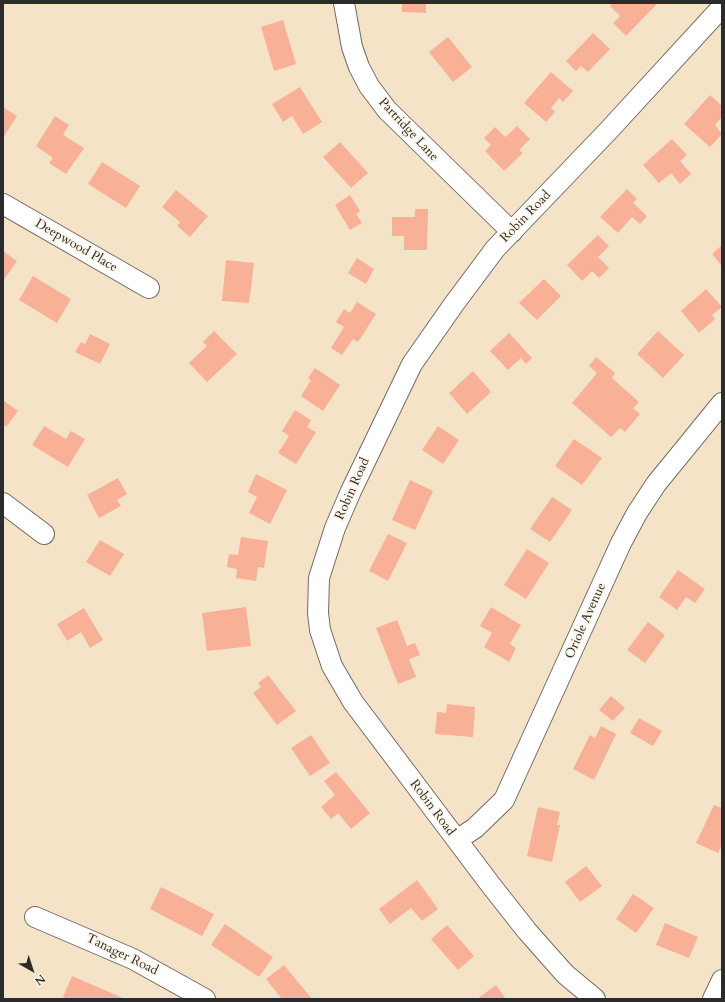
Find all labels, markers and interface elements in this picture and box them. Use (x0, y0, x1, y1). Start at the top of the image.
street label: Partridge Lane (375, 95, 441, 165)
street label: Robin Road (497, 188, 555, 246)
street label: Deepwood Place (32, 216, 120, 276)
street label: Robin Road (332, 456, 374, 522)
street label: Oriole Avenue (562, 581, 610, 661)
street label: Robin Road (406, 777, 458, 839)
street label: Tanager Road (83, 931, 161, 979)
north arrow (12, 950, 52, 990)
text: N (31, 971, 48, 989)

